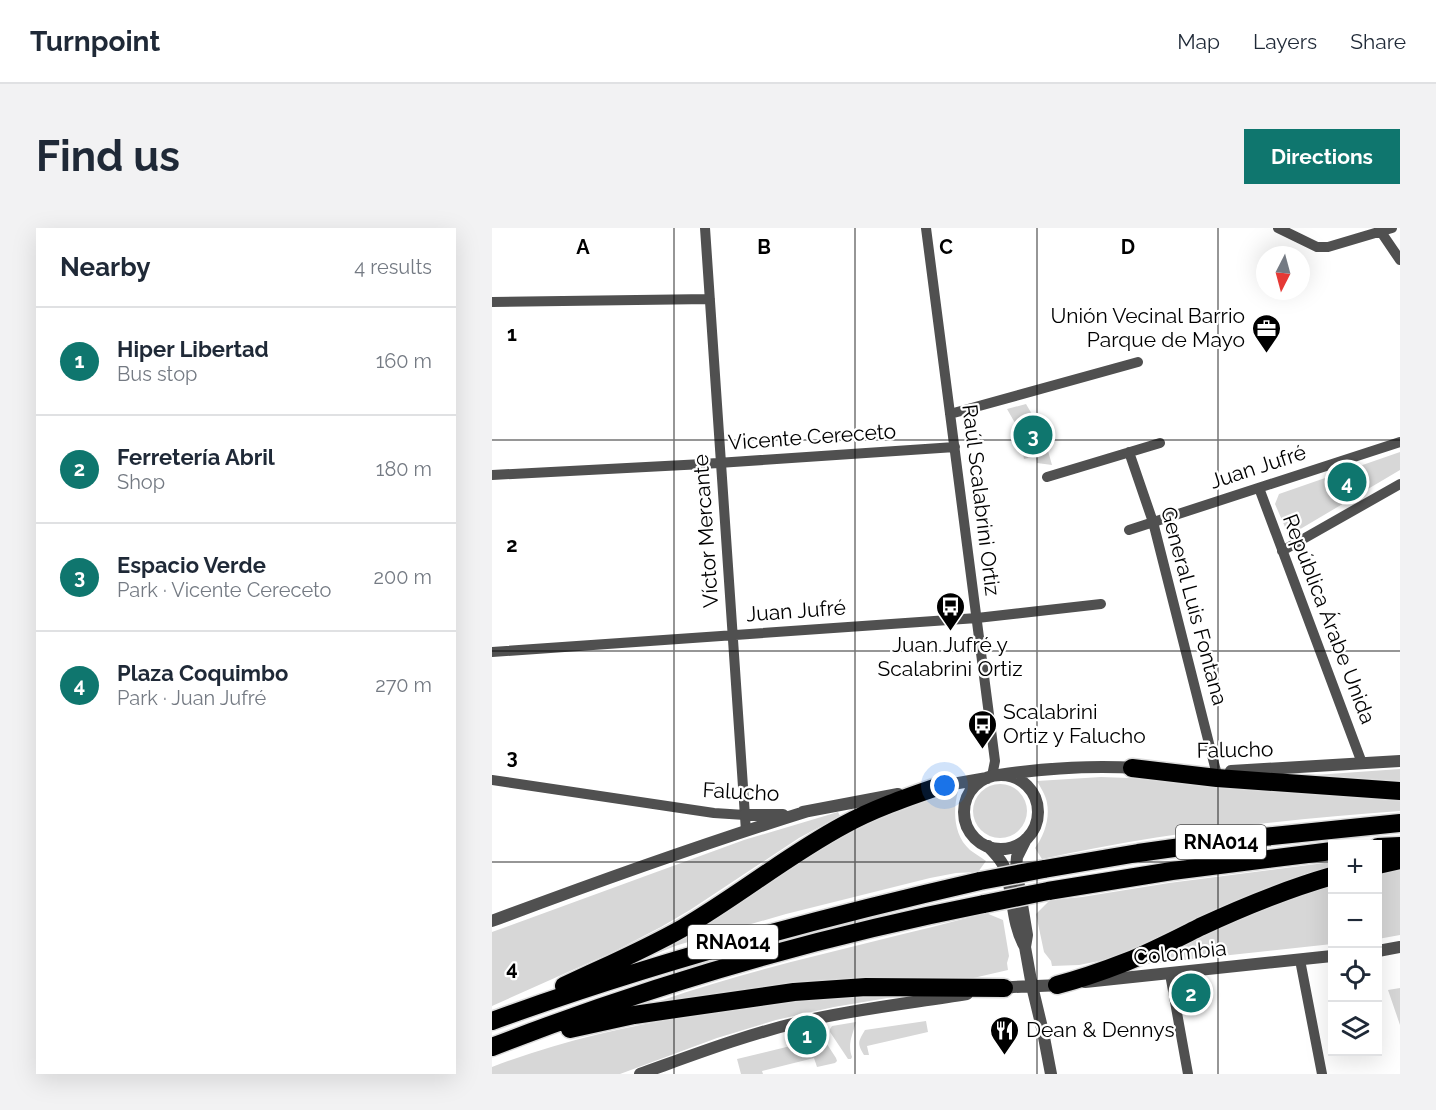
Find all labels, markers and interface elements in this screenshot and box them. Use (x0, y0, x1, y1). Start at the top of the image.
text: Turnpoint (30, 25, 160, 58)
text: Map (1177, 29, 1220, 54)
text: Layers (1253, 29, 1317, 54)
text: Share (1350, 29, 1406, 54)
button: Directions (1244, 129, 1400, 184)
text: Find us (36, 132, 180, 181)
text: A (576, 235, 590, 259)
text: B (757, 235, 771, 259)
text: C (939, 235, 953, 259)
text: D (1121, 235, 1135, 259)
north arrow (1256, 246, 1310, 300)
text: Nearby (60, 252, 150, 282)
text: 4 results (354, 255, 432, 279)
place label: Unión Vecinal Barrio Parque de Mayo (1050, 303, 1245, 352)
office icon: Unión Vecinal Barrio Parque de Mayo (1250, 312, 1282, 354)
text: 1 (507, 322, 517, 346)
text: Hiper Libertad (117, 336, 269, 362)
text: 1 (75, 349, 84, 373)
text: 160 m (376, 349, 432, 373)
text: Bus stop (117, 362, 197, 386)
street label: Raúl Scalabrini Ortiz (957, 403, 1006, 597)
pin: 3 (1014, 412, 1052, 458)
street label: Vicente Cereceto (727, 418, 897, 455)
street label: Juan Jufré (1207, 439, 1309, 494)
text: Ferretería Abril (117, 444, 275, 470)
street label: Víctor Mercante (688, 453, 723, 609)
text: 2 (74, 457, 85, 481)
text: 180 m (376, 457, 432, 481)
pin: 4 (1328, 460, 1366, 504)
text: Shop (117, 470, 165, 494)
street label: General Luis Fontana (1156, 504, 1233, 708)
street label: República Árabe Unida (1278, 510, 1381, 727)
text: 2 (506, 533, 518, 557)
text: Espacio Verde (117, 552, 266, 578)
text: 3 (74, 565, 85, 589)
text: 200 m (374, 565, 432, 589)
text: Park · Vicente Cereceto (117, 578, 331, 602)
bus stop icon: Juan Jufré y Scalabrini Ortiz (934, 590, 966, 632)
street label: Juan Jufré (745, 595, 847, 626)
place label: Juan Jufré y Scalabrini Ortiz (878, 632, 1022, 681)
text: Plaza Coquimbo (117, 660, 288, 686)
text: 4 (74, 673, 85, 697)
text: 270 m (375, 673, 432, 697)
text: Park · Juan Jufré (117, 686, 266, 710)
place label: Scalabrini Ortiz y Falucho (1003, 699, 1146, 748)
bus stop icon: Scalabrini Ortiz y Falucho (966, 708, 998, 750)
street label: Falucho (1196, 736, 1274, 763)
text: 3 (506, 745, 518, 769)
your location (930, 771, 959, 800)
street label: Falucho (702, 777, 780, 806)
road number: RNA014 (1176, 825, 1266, 859)
map controls (1328, 840, 1382, 1056)
button: + (1328, 840, 1382, 894)
button: − (1328, 894, 1382, 948)
road number: RNA014 (688, 925, 778, 959)
street label: Colombia (1132, 935, 1228, 970)
button: locate (1328, 948, 1382, 1002)
text: 4 (506, 956, 518, 980)
pin: 2 (1172, 970, 1210, 1016)
button: layers (1328, 1002, 1382, 1056)
pin: 1 (788, 1012, 826, 1058)
restaurant icon: Dean & Dennys (989, 1014, 1021, 1056)
place label: Dean & Dennys (1026, 1017, 1175, 1042)

